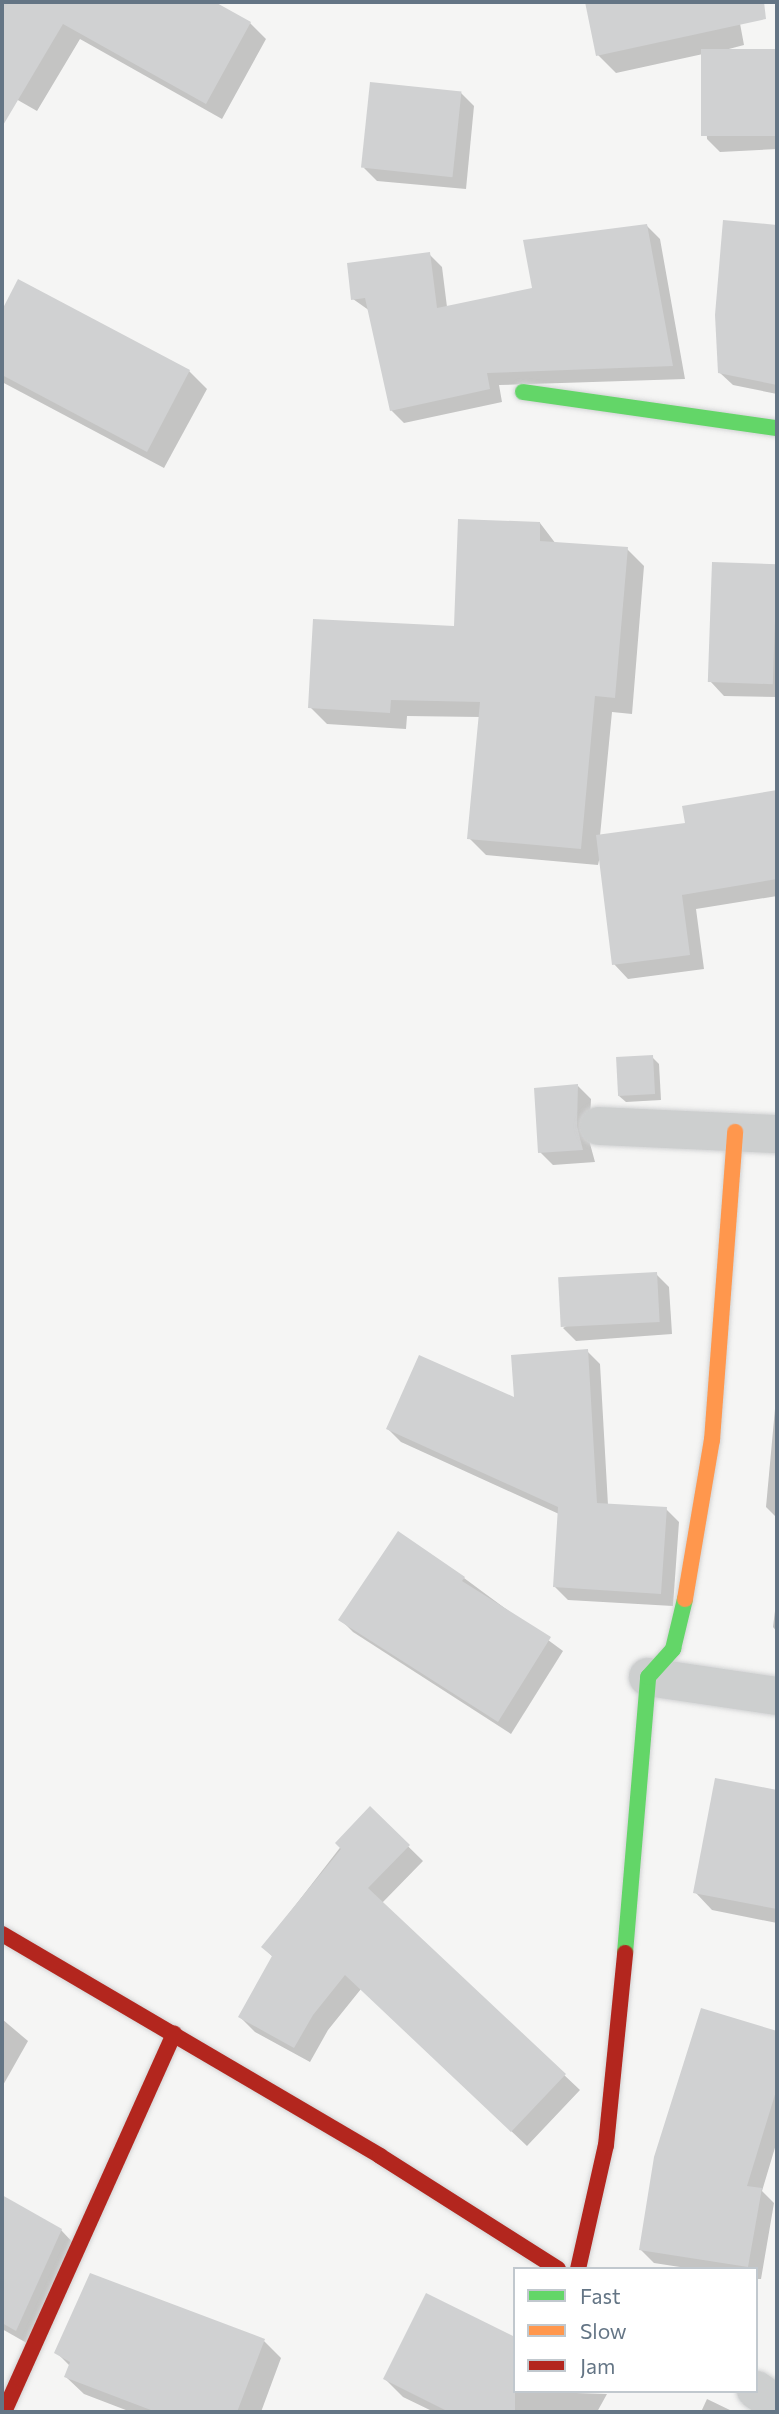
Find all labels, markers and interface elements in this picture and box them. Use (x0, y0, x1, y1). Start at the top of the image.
legend (513, 2267, 758, 2393)
text: Fast (580, 2283, 621, 2308)
text: Slow (580, 2318, 627, 2343)
text: Jam (580, 2353, 615, 2378)

